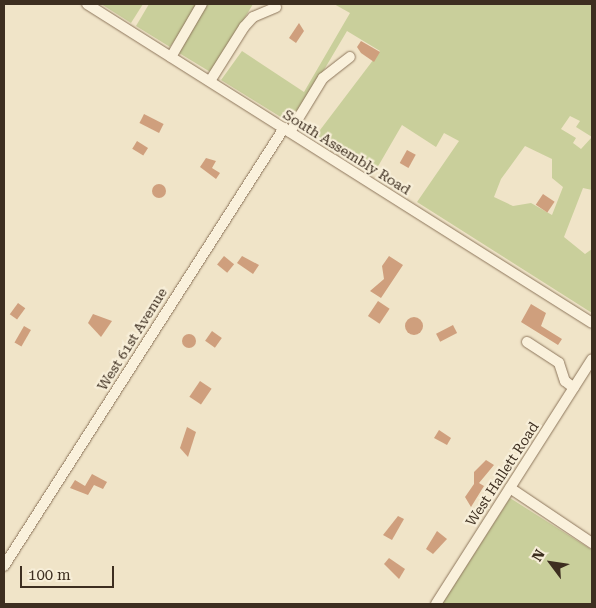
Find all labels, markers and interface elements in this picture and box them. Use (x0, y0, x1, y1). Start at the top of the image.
street label: South Assembly Road (280, 106, 414, 198)
street label: West 61st Avenue (94, 285, 170, 393)
street label: West Hallett Road (462, 419, 542, 529)
north arrow (526, 538, 576, 588)
text: N (529, 547, 548, 564)
scale bar (22, 556, 116, 588)
text: 100 m (28, 566, 71, 584)

